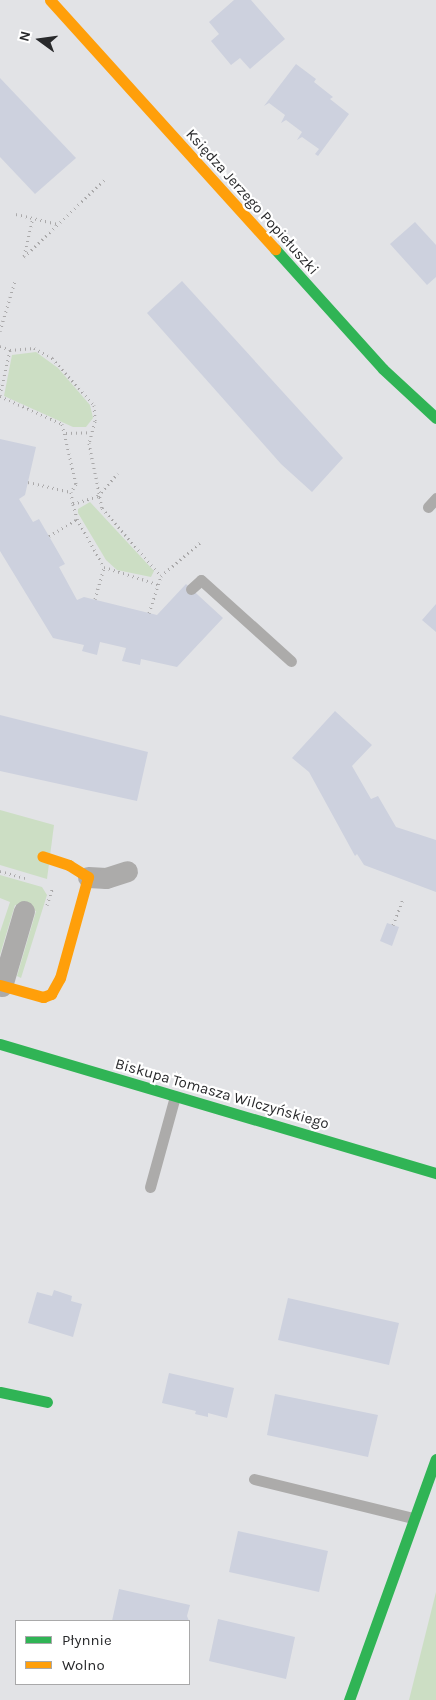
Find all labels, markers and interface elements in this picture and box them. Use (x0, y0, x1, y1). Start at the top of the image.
north arrow (15, 15, 65, 65)
text: N (15, 29, 34, 43)
street label: Księdza Jerzego Popiełuszki (182, 125, 322, 279)
street label: Biskupa Tomasza Wilczyńskiego (113, 1055, 331, 1133)
legend (15, 1620, 190, 1685)
text: Płynnie (62, 1631, 112, 1649)
text: Wolno (62, 1656, 105, 1674)

